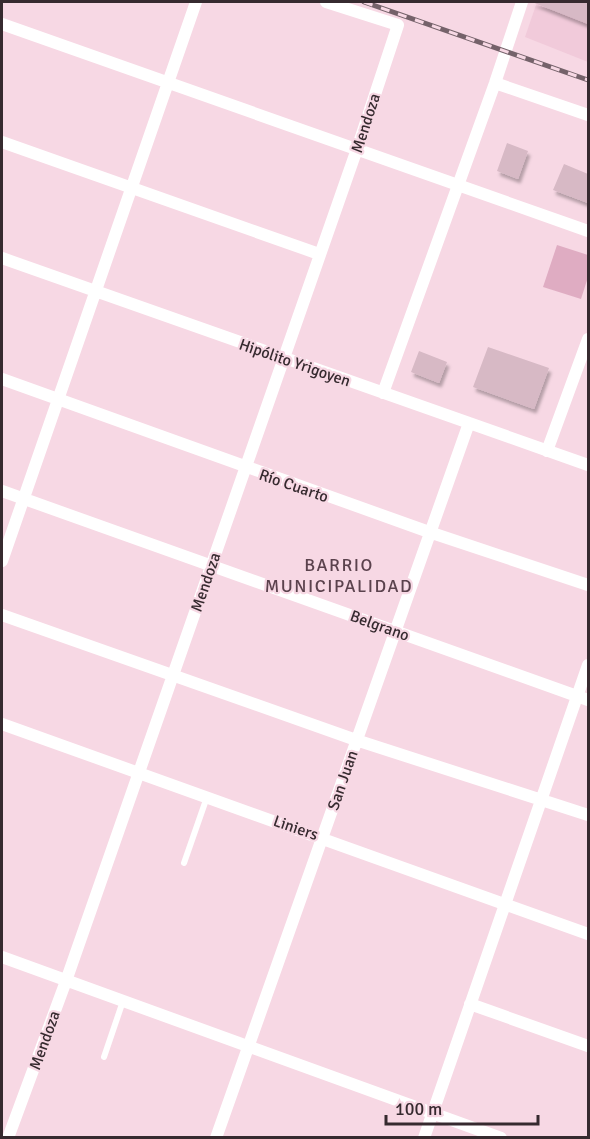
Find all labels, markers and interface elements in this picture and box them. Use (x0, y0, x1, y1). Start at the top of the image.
street label: Mendoza (347, 91, 385, 156)
street label: Hipólito Yrigoyen (236, 334, 353, 391)
street label: Río Cuarto (256, 465, 331, 507)
street label: Mendoza (186, 550, 225, 615)
district label: BARRIO MUNICIPALIDAD (265, 554, 413, 597)
street label: Belgrano (347, 606, 412, 646)
street label: San Juan (323, 748, 362, 813)
street label: Liniers (271, 811, 321, 845)
street label: Mendoza (25, 1008, 65, 1073)
scale bar (386, 1088, 538, 1126)
text: 100 m (395, 1098, 442, 1120)

